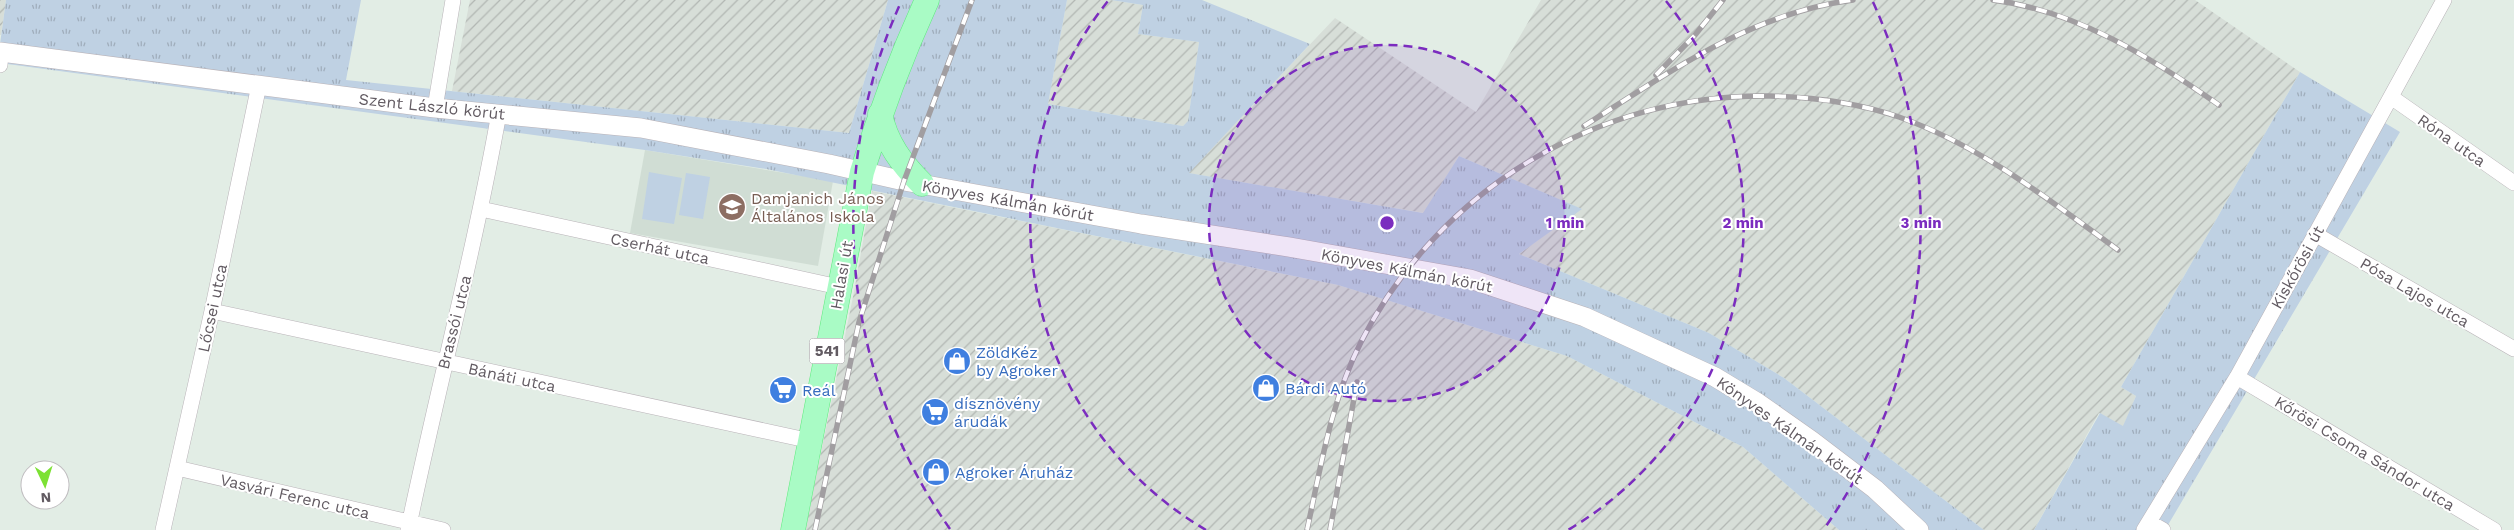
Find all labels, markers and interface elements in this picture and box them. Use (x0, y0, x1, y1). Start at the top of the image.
street label: Szent László körút (358, 89, 506, 124)
street label: Róna utca (2414, 110, 2489, 171)
street label: Könyves Kálmán körút (920, 176, 1096, 225)
place label: Damjanich János Általános Iskola (751, 189, 884, 226)
school or university icon: Damjanich János Általános Iskola (717, 192, 747, 222)
centre of rings (1378, 214, 1396, 232)
text: 1 min (1546, 214, 1584, 232)
text: 2 min (1722, 214, 1764, 232)
text: 3 min (1901, 214, 1941, 232)
street label: Kiskőrösi út (2267, 222, 2328, 312)
street label: Cserhát utca (609, 229, 711, 268)
street label: Halasi út (826, 239, 857, 311)
street label: Könyves Kálmán körút (1320, 245, 1494, 296)
street label: Pósa Lajos utca (2357, 254, 2473, 331)
street label: Lőcsei utca (194, 262, 231, 354)
street label: Brassói utca (434, 273, 475, 371)
road number: 541 (810, 338, 844, 364)
place label: ZöldKéz by Agroker (976, 343, 1058, 380)
shop icon: ZöldKéz by Agroker (942, 346, 972, 376)
street label: Bánáti utca (466, 359, 557, 396)
shop icon: Bárdi Autó (1251, 373, 1281, 403)
street label: Könyves Kálmán körút (1713, 373, 1867, 488)
supermarket icon: Reál (768, 375, 798, 405)
place label: Bárdi Autó (1285, 379, 1366, 398)
place label: Reál (802, 381, 836, 400)
street label: Kőrösi Csoma Sándor utca (2271, 392, 2458, 515)
place label: dísznövény árudák (954, 394, 1041, 431)
supermarket icon: dísznövény árudák (920, 397, 950, 427)
shop icon: Agroker Áruház (921, 457, 951, 487)
north arrow (20, 460, 70, 510)
place label: Agroker Áruház (955, 463, 1073, 482)
street label: Vasvári Ferenc utca (218, 470, 371, 523)
text: N (40, 490, 52, 506)

